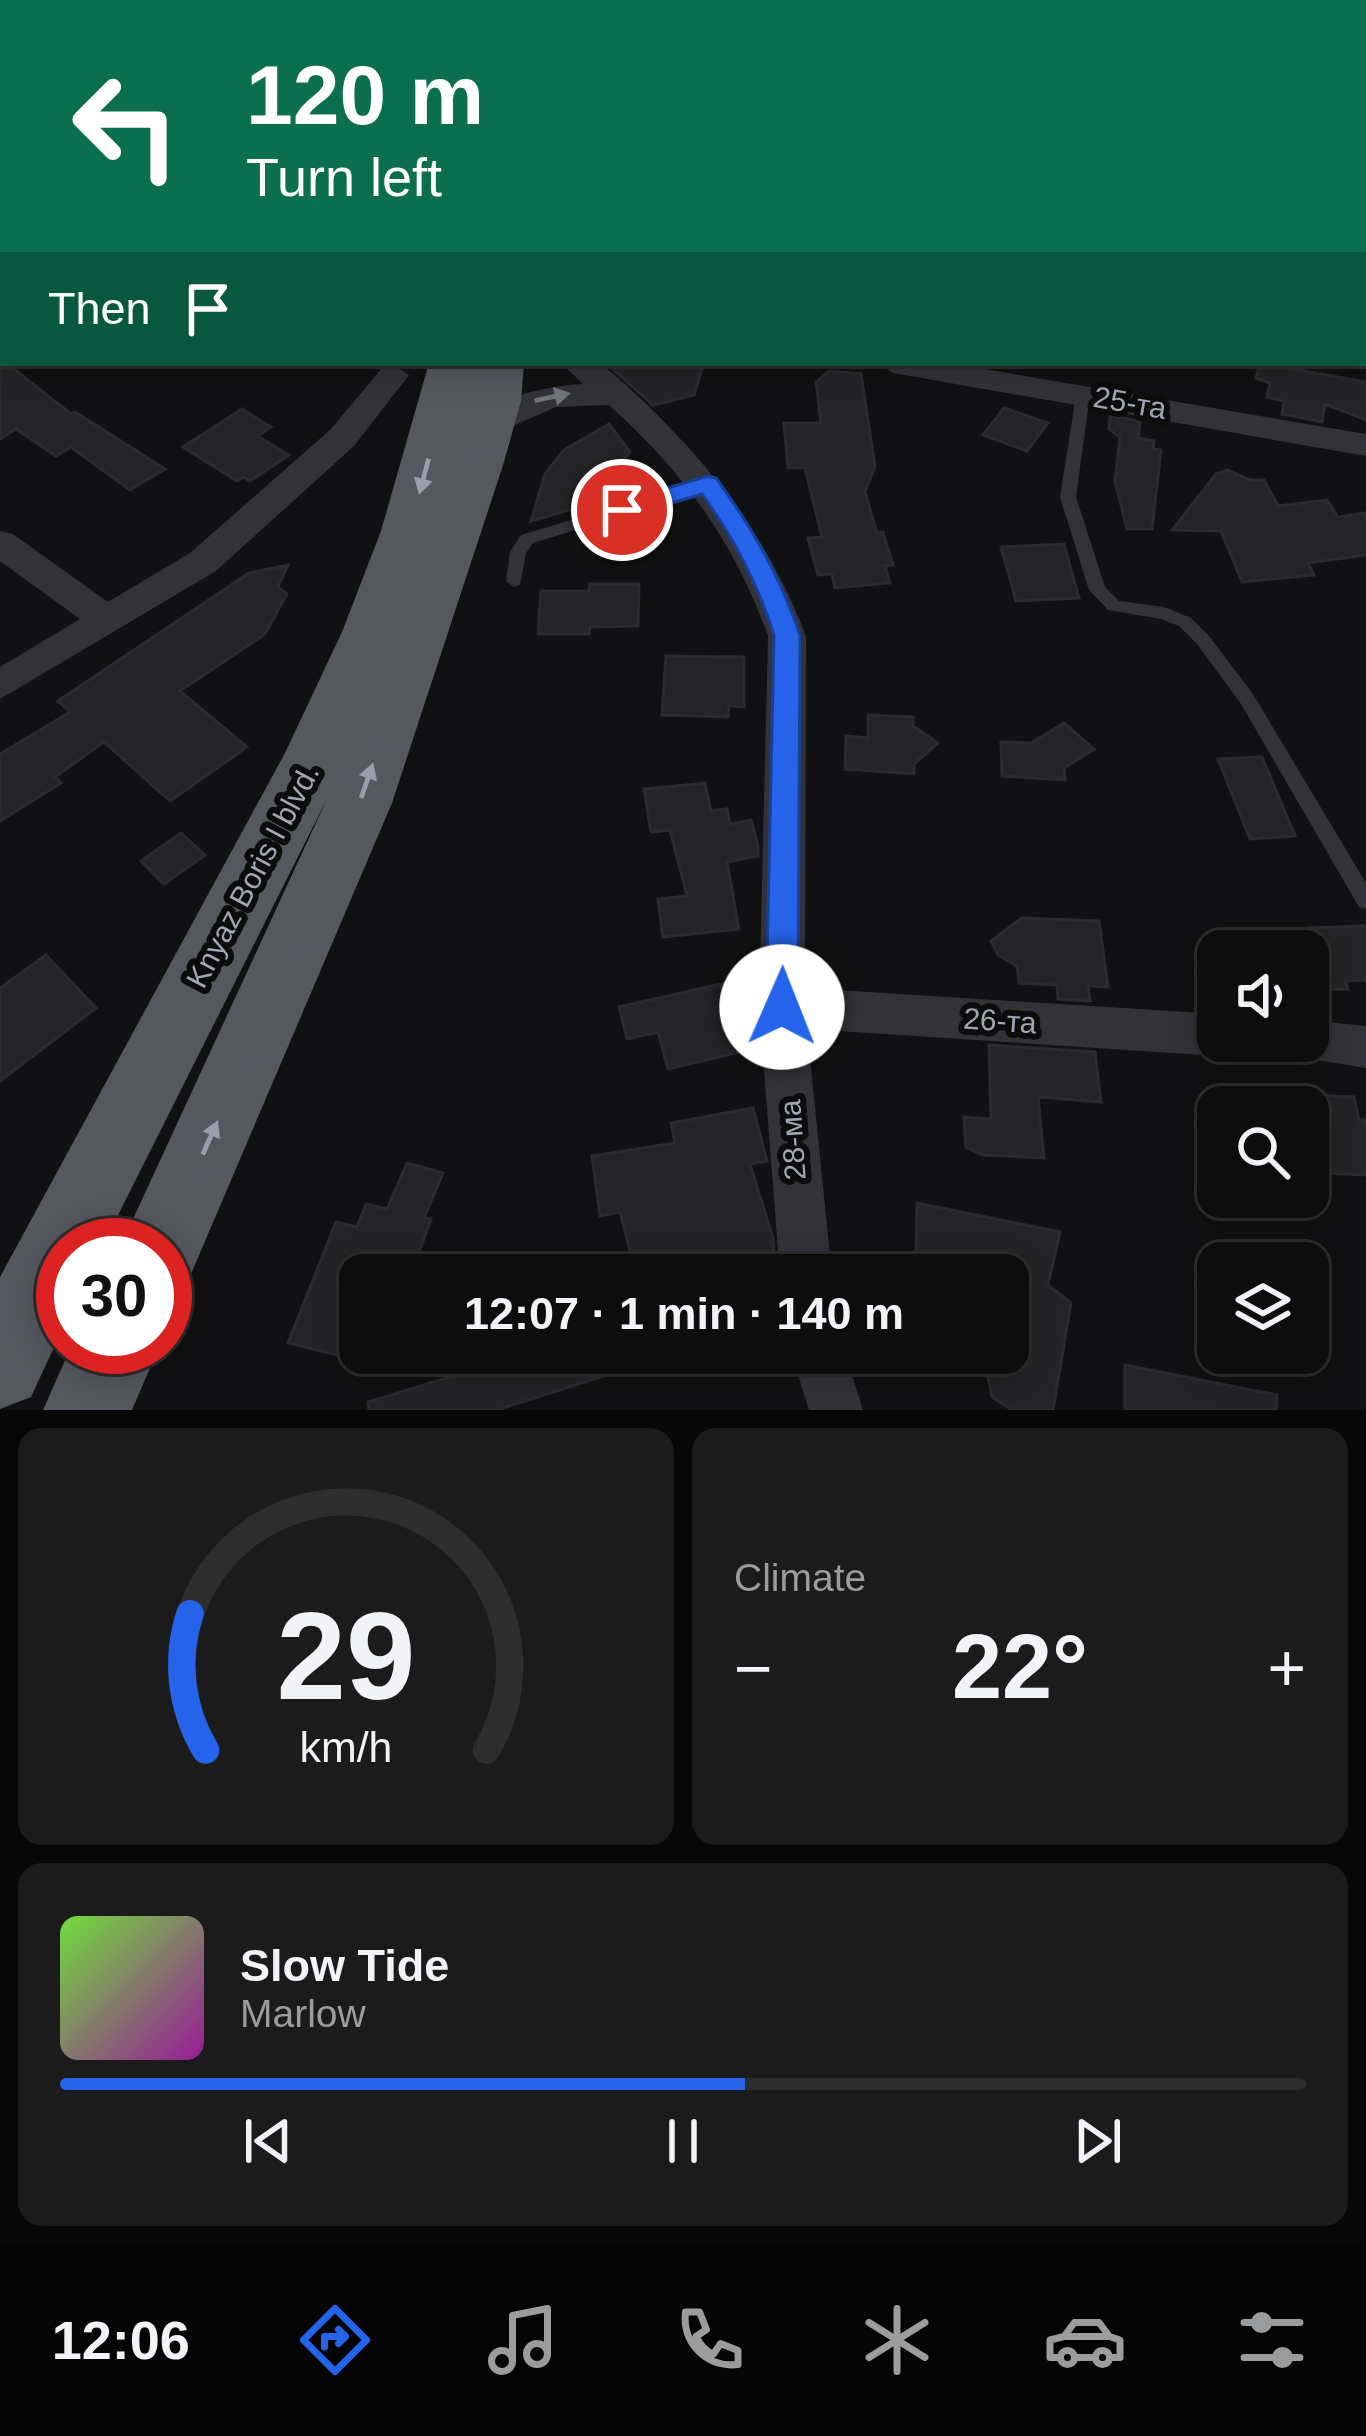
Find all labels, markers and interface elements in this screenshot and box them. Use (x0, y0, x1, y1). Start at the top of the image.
icon: left (48, 48, 204, 204)
text: 120 m (246, 48, 484, 142)
text: Turn left (246, 147, 442, 207)
icon: arrive (175, 276, 241, 342)
text: Then (48, 283, 151, 334)
street label: 25-та (1091, 380, 1169, 425)
one-way arrow (533, 387, 571, 406)
one-way arrow (413, 458, 432, 495)
pin (571, 459, 673, 561)
icon: arrive (589, 477, 655, 543)
street label: Knyaz Boris I blvd. (180, 758, 325, 993)
one-way arrow (359, 763, 377, 799)
map controls (1197, 930, 1329, 1374)
button: sound (1197, 930, 1329, 1062)
position arrow (719, 944, 845, 1070)
street label: 26-та (962, 1001, 1038, 1040)
button: search (1197, 1086, 1329, 1218)
street label: 28-ма (773, 1098, 812, 1181)
one-way arrow (201, 1121, 221, 1156)
speed limit sign: 30 (36, 1218, 192, 1374)
button: layers (1197, 1242, 1329, 1374)
text: 12:07 · 1 min · 140 m (464, 1288, 904, 1339)
text: Climate (734, 1556, 866, 1599)
text: 29 (277, 1586, 415, 1725)
text: 22° (952, 1617, 1088, 1717)
text: − (734, 1631, 773, 1705)
text: + (1267, 1631, 1306, 1705)
text: km/h (300, 1722, 392, 1770)
text: Slow Tide (240, 1940, 449, 1991)
text: Marlow (240, 1992, 366, 2035)
icon: previous (235, 2108, 301, 2174)
icon: pause (650, 2108, 716, 2174)
icon: next (1065, 2108, 1131, 2174)
icon: directions (293, 2298, 377, 2382)
icon: music (481, 2298, 565, 2382)
icon: phone (668, 2298, 752, 2382)
icon: climate (855, 2298, 939, 2382)
icon: car (1043, 2298, 1127, 2382)
icon: filters (1230, 2298, 1314, 2382)
text: 12:06 (52, 2310, 190, 2370)

